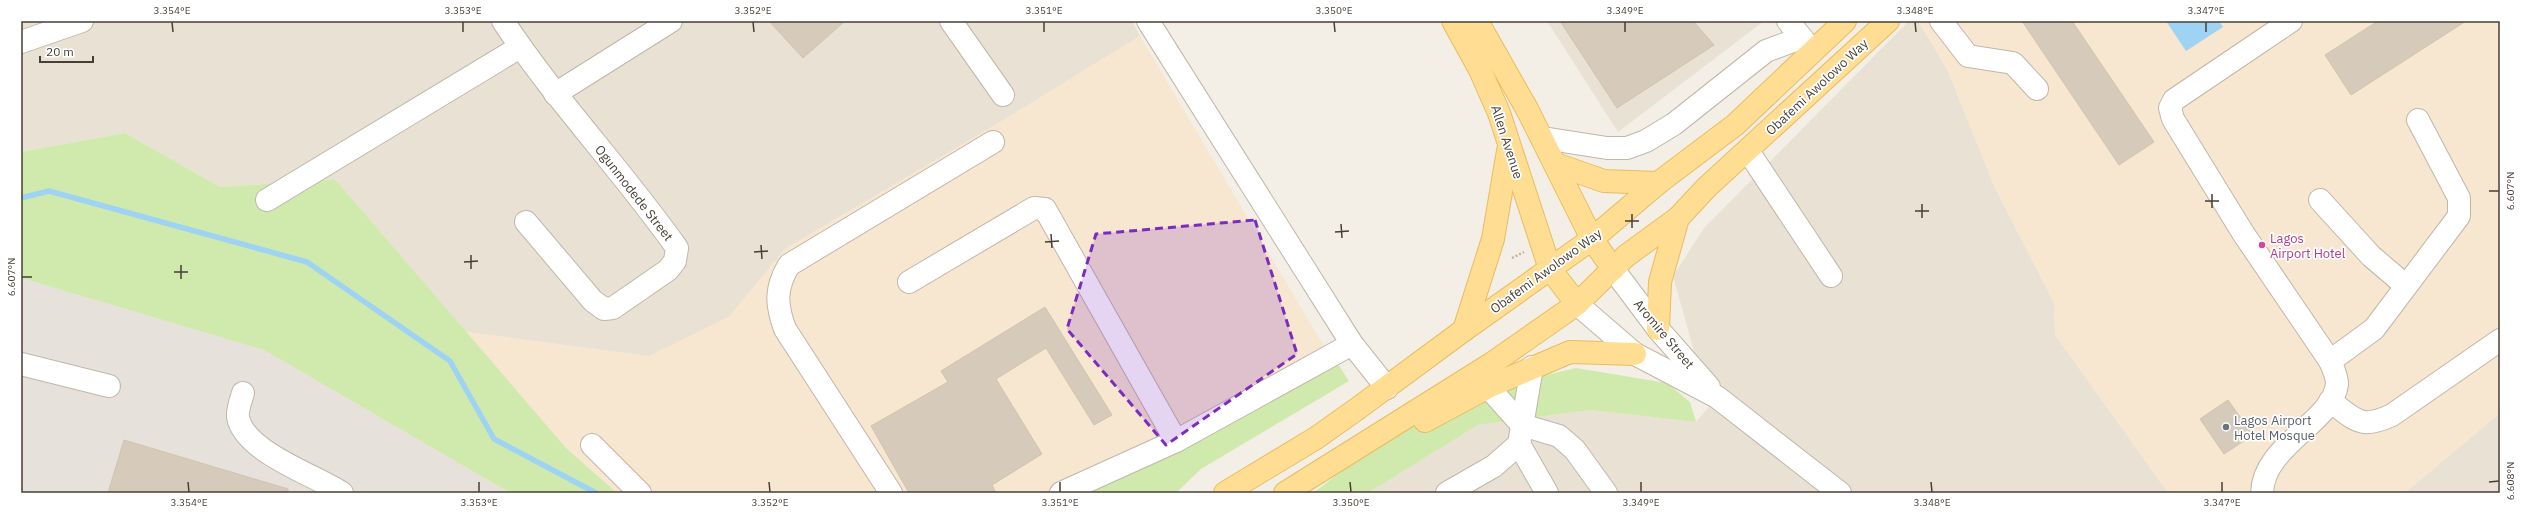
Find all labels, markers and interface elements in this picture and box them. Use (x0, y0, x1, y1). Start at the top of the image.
text: 3.354°E (153, 4, 191, 17)
text: 3.353°E (444, 4, 482, 17)
text: 3.352°E (734, 4, 772, 17)
text: 3.351°E (1025, 4, 1063, 17)
text: 3.350°E (1315, 4, 1353, 17)
text: 3.349°E (1606, 4, 1644, 17)
text: 3.348°E (1896, 4, 1934, 17)
text: 3.347°E (2187, 4, 2225, 17)
street label: Obafemi Awolowo Way (1762, 35, 1872, 139)
scale bar (40, 38, 93, 64)
text: 20 m (46, 44, 74, 59)
street label: Allen Avenue (1487, 103, 1527, 181)
street label: Ogunmodede Street (591, 141, 677, 245)
text: 6.607°N (2504, 172, 2517, 210)
street label: Obafemi Awolowo Way (1487, 224, 1606, 317)
place label: Lagos Airport Hotel (2270, 230, 2346, 262)
marker: Lagos Airport Hotel (2257, 240, 2267, 250)
text: 6.607°N (5, 258, 18, 296)
street label: Aromire Street (1630, 296, 1698, 372)
place label: Lagos Airport Hotel Mosque (2234, 412, 2315, 444)
marker: Lagos Airport Hotel Mosque (2221, 422, 2231, 432)
text: 6.608°N (2504, 462, 2517, 500)
text: 3.354°E (170, 496, 208, 509)
text: 3.353°E (460, 496, 498, 509)
text: 3.352°E (751, 496, 789, 509)
text: 3.351°E (1041, 496, 1079, 509)
text: 3.350°E (1332, 496, 1370, 509)
text: 3.349°E (1622, 496, 1660, 509)
text: 3.348°E (1913, 496, 1951, 509)
text: 3.347°E (2203, 496, 2241, 509)

